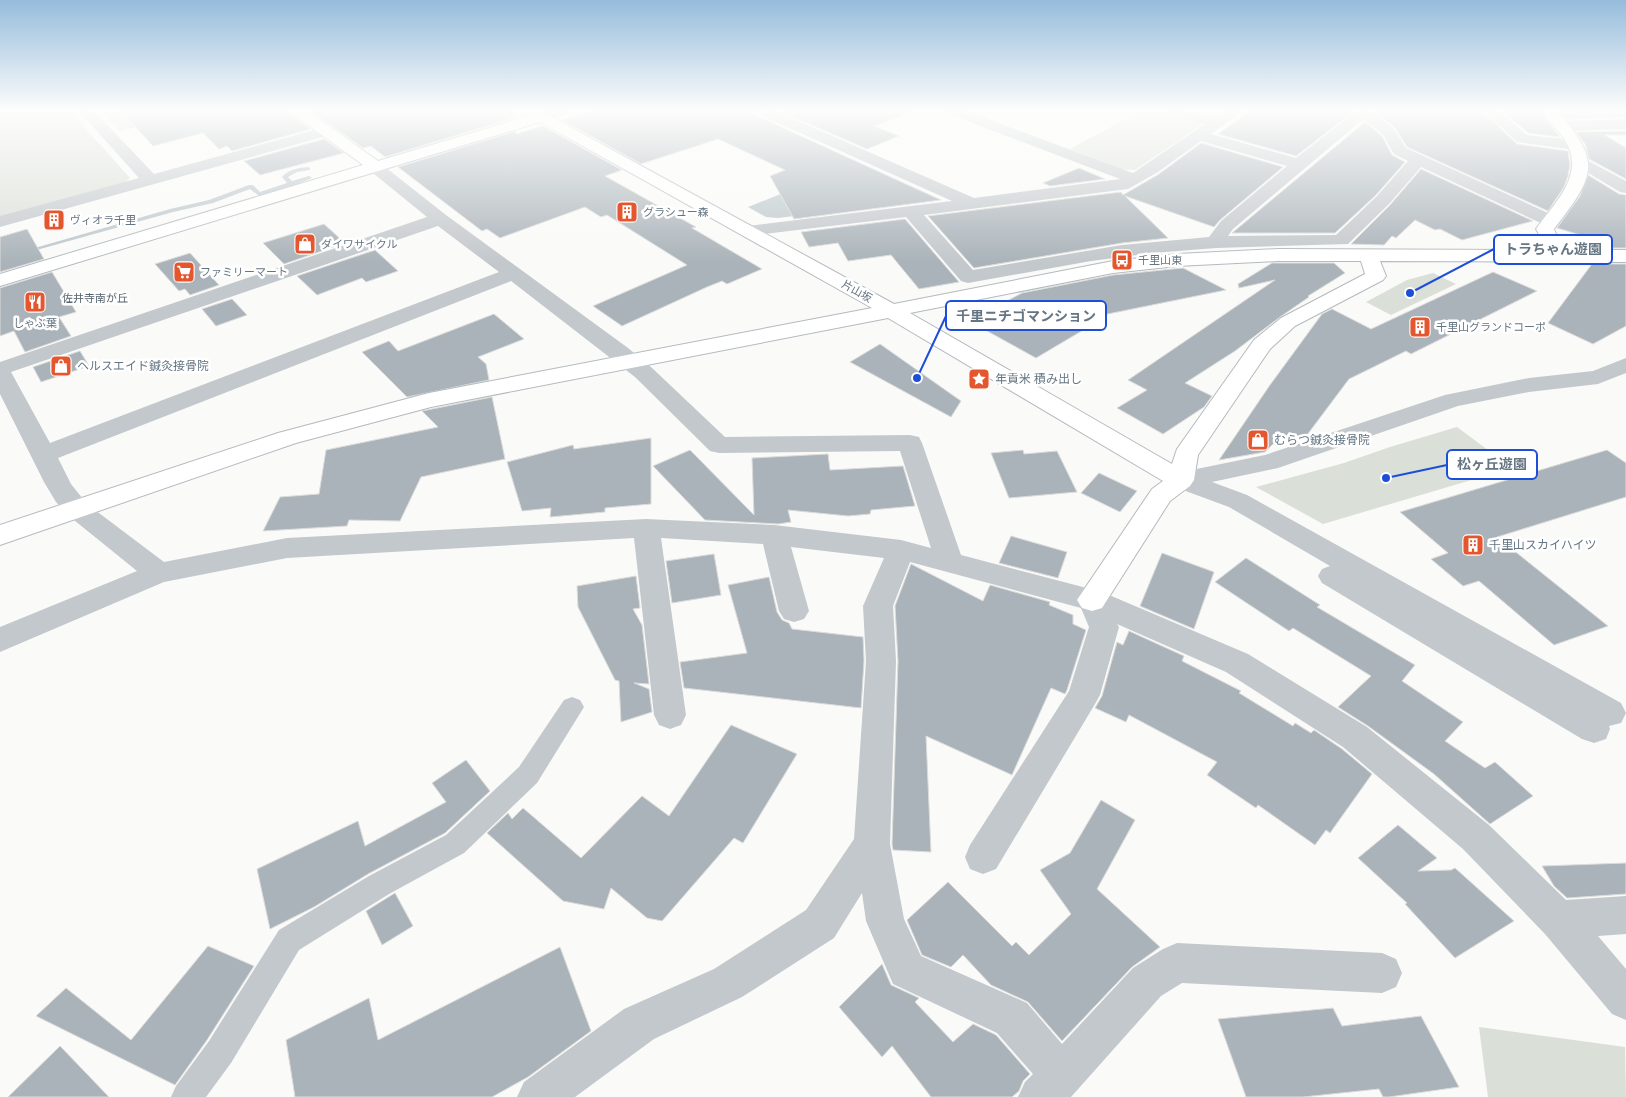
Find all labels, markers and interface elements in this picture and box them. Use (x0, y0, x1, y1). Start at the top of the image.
building icon: グラシュー森 (615, 200, 639, 224)
place label: グラシュー森 (643, 204, 709, 219)
building icon: ヴィオラ千里 (42, 208, 66, 232)
place label: ヴィオラ千里 (70, 212, 136, 227)
shop icon: ダイワサイクル (293, 232, 317, 256)
callout: トラちゃん遊園 (1494, 235, 1612, 264)
place label: ダイワサイクル (321, 236, 397, 251)
text: トラちゃん遊園 (1504, 239, 1602, 258)
bus stop icon: 千里山東 (1110, 248, 1134, 272)
place label: 千里山東 (1138, 252, 1182, 267)
supermarket icon: ファミリーマート (172, 260, 196, 284)
place label: ファミリーマート (200, 264, 288, 279)
street label: 片山坂 (839, 276, 875, 305)
restaurant icon: しゃぶ葉 (23, 290, 47, 314)
district label: 佐井寺南が丘 (62, 290, 128, 305)
callout: 千里ニチゴマンション (946, 301, 1106, 330)
text: 千里ニチゴマンション (956, 306, 1096, 325)
place label: しゃぶ葉 (13, 315, 57, 330)
building icon: 千里山グランドコーポ (1408, 315, 1432, 339)
place label: 千里山グランドコーポ (1436, 319, 1546, 334)
shop icon: ヘルスエイド鍼灸接骨院 (49, 354, 73, 378)
place label: ヘルスエイド鍼灸接骨院 (77, 357, 209, 374)
place icon: 年貢米 積み出し (967, 367, 991, 391)
place label: 年貢米 積み出し (995, 370, 1082, 387)
shop icon: むらつ鍼灸接骨院 (1246, 428, 1270, 452)
place label: むらつ鍼灸接骨院 (1274, 431, 1370, 448)
callout: 松ヶ丘遊園 (1447, 450, 1537, 479)
text: 松ヶ丘遊園 (1457, 454, 1527, 473)
building icon: 千里山スカイハイツ (1461, 533, 1485, 557)
place label: 千里山スカイハイツ (1489, 536, 1597, 553)

